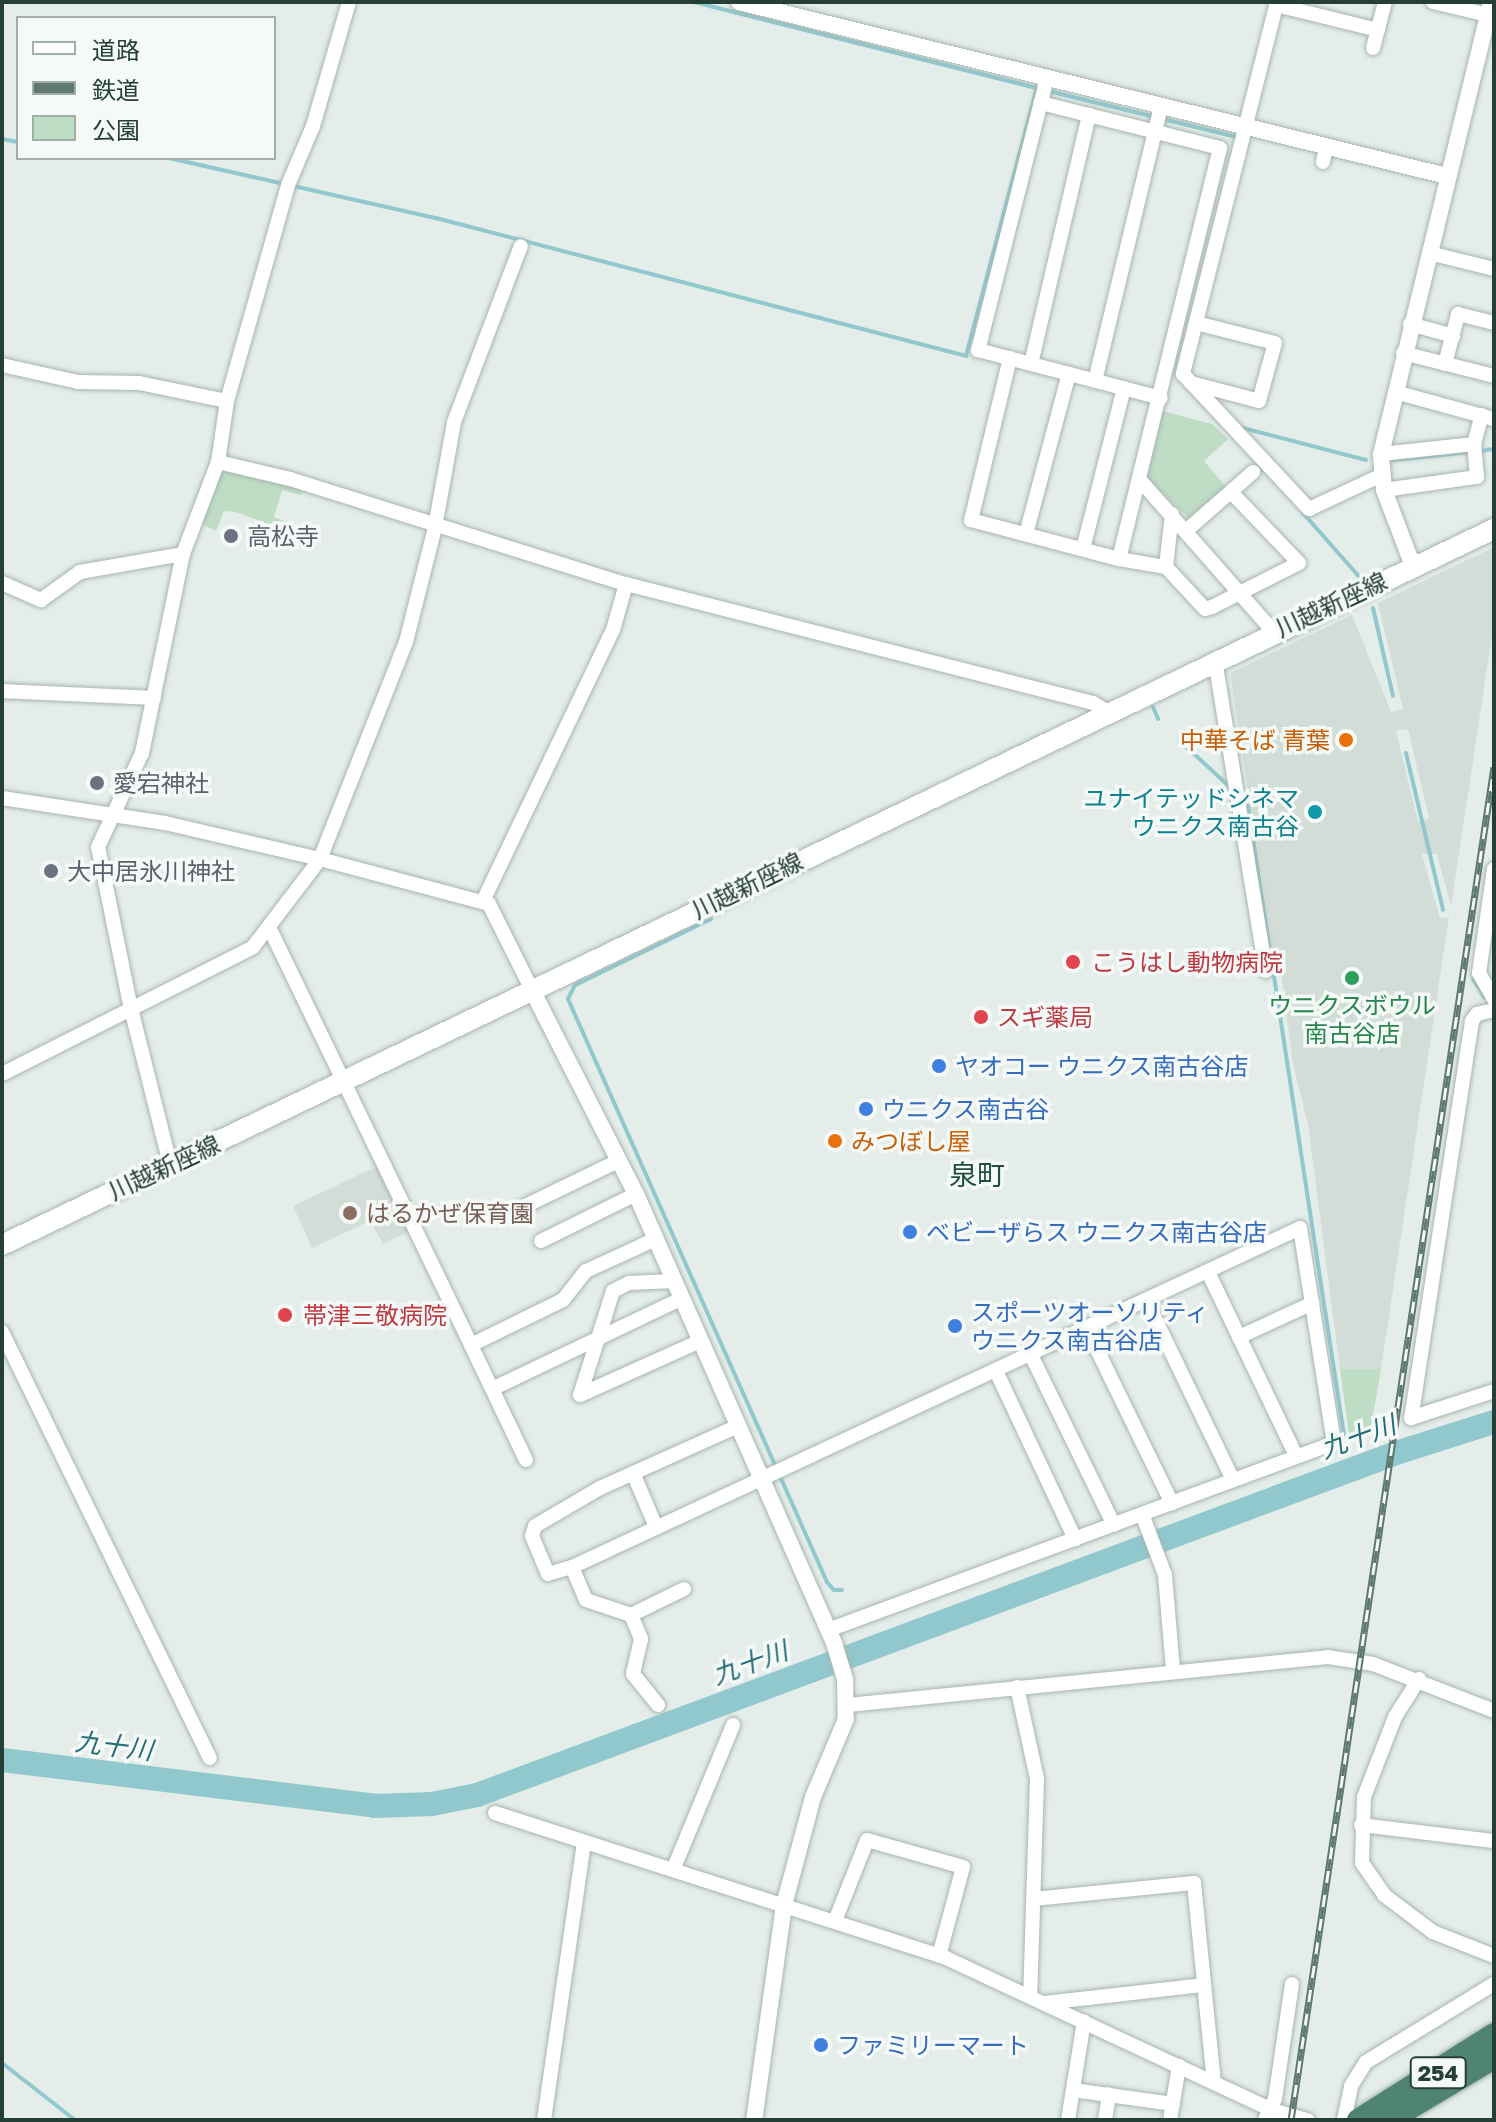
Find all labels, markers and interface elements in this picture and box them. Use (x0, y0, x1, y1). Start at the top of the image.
legend (16, 16, 276, 160)
text: 道路 (92, 35, 140, 64)
text: 鉄道 (92, 75, 140, 104)
text: 公園 (92, 115, 140, 144)
place label: 高松寺 (247, 522, 319, 550)
marker: 高松寺 (222, 527, 240, 545)
street label: 川越新座線 (1271, 566, 1391, 642)
place label: 中華そば 青葉 (1180, 726, 1330, 754)
marker: 中華そば 青葉 (1337, 731, 1355, 749)
place label: 愛宕神社 (113, 769, 209, 797)
marker: 愛宕神社 (88, 774, 106, 792)
place label: ユナイテッドシネマ ウニクス南古谷 (1083, 784, 1299, 840)
marker: ユナイテッドシネマ ウニクス南古谷 (1306, 803, 1324, 821)
street label: 川越新座線 (687, 846, 807, 924)
place label: 大中居氷川神社 (67, 857, 235, 885)
marker: 大中居氷川神社 (42, 862, 60, 880)
place label: こうはし動物病院 (1091, 948, 1283, 976)
marker: こうはし動物病院 (1062, 951, 1084, 973)
marker: ウニクスボウル 南古谷店 (1343, 969, 1361, 987)
place label: ウニクスボウル 南古谷店 (1268, 991, 1436, 1047)
place label: スギ薬局 (997, 1003, 1093, 1031)
marker: スギ薬局 (972, 1008, 990, 1026)
place label: ヤオコー ウニクス南古谷店 (955, 1052, 1249, 1080)
marker: ヤオコー ウニクス南古谷店 (930, 1057, 948, 1075)
place label: ウニクス南古谷 (882, 1095, 1050, 1123)
marker: ウニクス南古谷 (857, 1100, 875, 1118)
place label: みつぼし屋 (851, 1127, 971, 1155)
street label: 川越新座線 (104, 1129, 224, 1205)
marker: みつぼし屋 (826, 1132, 844, 1150)
district label: 泉町 (949, 1158, 1005, 1192)
place label: はるかぜ保育園 (366, 1199, 534, 1227)
marker: はるかぜ保育園 (341, 1204, 359, 1222)
place label: ベビーザらス ウニクス南古谷店 (926, 1218, 1268, 1246)
marker: ベビーザらス ウニクス南古谷店 (901, 1223, 919, 1241)
place label: スポーツオーソリティ ウニクス南古谷店 (971, 1298, 1211, 1354)
place label: 帯津三敬病院 (303, 1301, 447, 1329)
marker: 帯津三敬病院 (274, 1304, 296, 1326)
marker: スポーツオーソリティ ウニクス南古谷店 (946, 1317, 964, 1335)
water label: 九十川 (1316, 1409, 1400, 1465)
water label: 九十川 (708, 1635, 792, 1691)
water label: 九十川 (73, 1726, 155, 1766)
place label: ファミリーマート (837, 2031, 1029, 2059)
marker: ファミリーマート (812, 2036, 830, 2054)
road number: 254 (1408, 2055, 1468, 2091)

